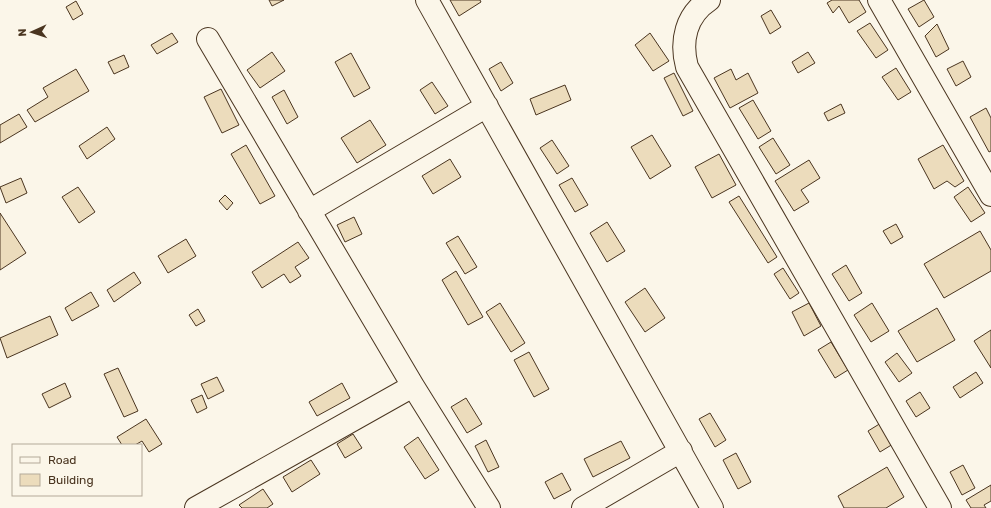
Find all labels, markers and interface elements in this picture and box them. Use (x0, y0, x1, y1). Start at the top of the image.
north arrow (12, 12, 52, 52)
text: N (16, 28, 29, 37)
legend (12, 444, 142, 496)
text: Road (48, 453, 76, 467)
text: Building (48, 473, 94, 487)

